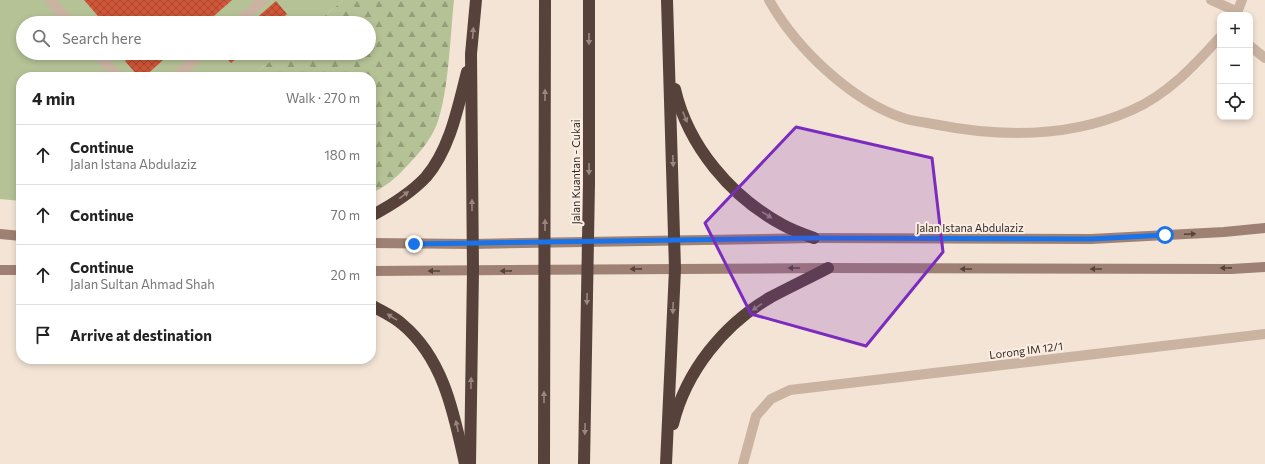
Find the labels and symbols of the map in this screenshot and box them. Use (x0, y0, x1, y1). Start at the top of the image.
one-way arrow (470, 27, 476, 39)
one-way arrow (586, 33, 592, 46)
one-way arrow (542, 88, 548, 101)
one-way arrow (682, 112, 688, 124)
street label: Jalan Kuantan - Cukai (569, 119, 583, 225)
one-way arrow (669, 155, 676, 167)
one-way arrow (586, 163, 592, 176)
one-way arrow (399, 191, 410, 200)
one-way arrow (469, 198, 475, 211)
one-way arrow (762, 211, 772, 219)
one-way arrow (542, 218, 548, 231)
street label: Jalan Istana Abdulaziz (916, 221, 1024, 235)
route start (1156, 226, 1174, 244)
one-way arrow (1184, 230, 1196, 237)
route end (405, 235, 423, 253)
one-way arrow (787, 265, 800, 271)
one-way arrow (1220, 265, 1232, 272)
one-way arrow (629, 266, 642, 272)
one-way arrow (959, 266, 972, 272)
one-way arrow (1089, 266, 1102, 272)
one-way arrow (427, 268, 440, 274)
one-way arrow (499, 268, 512, 274)
one-way arrow (584, 293, 590, 306)
one-way arrow (670, 302, 677, 314)
one-way arrow (752, 303, 763, 311)
one-way arrow (386, 314, 398, 321)
street label: Lorong IM 12/1 (988, 339, 1064, 361)
one-way arrow (468, 376, 474, 389)
one-way arrow (541, 391, 548, 403)
one-way arrow (453, 420, 459, 432)
one-way arrow (582, 423, 588, 436)

